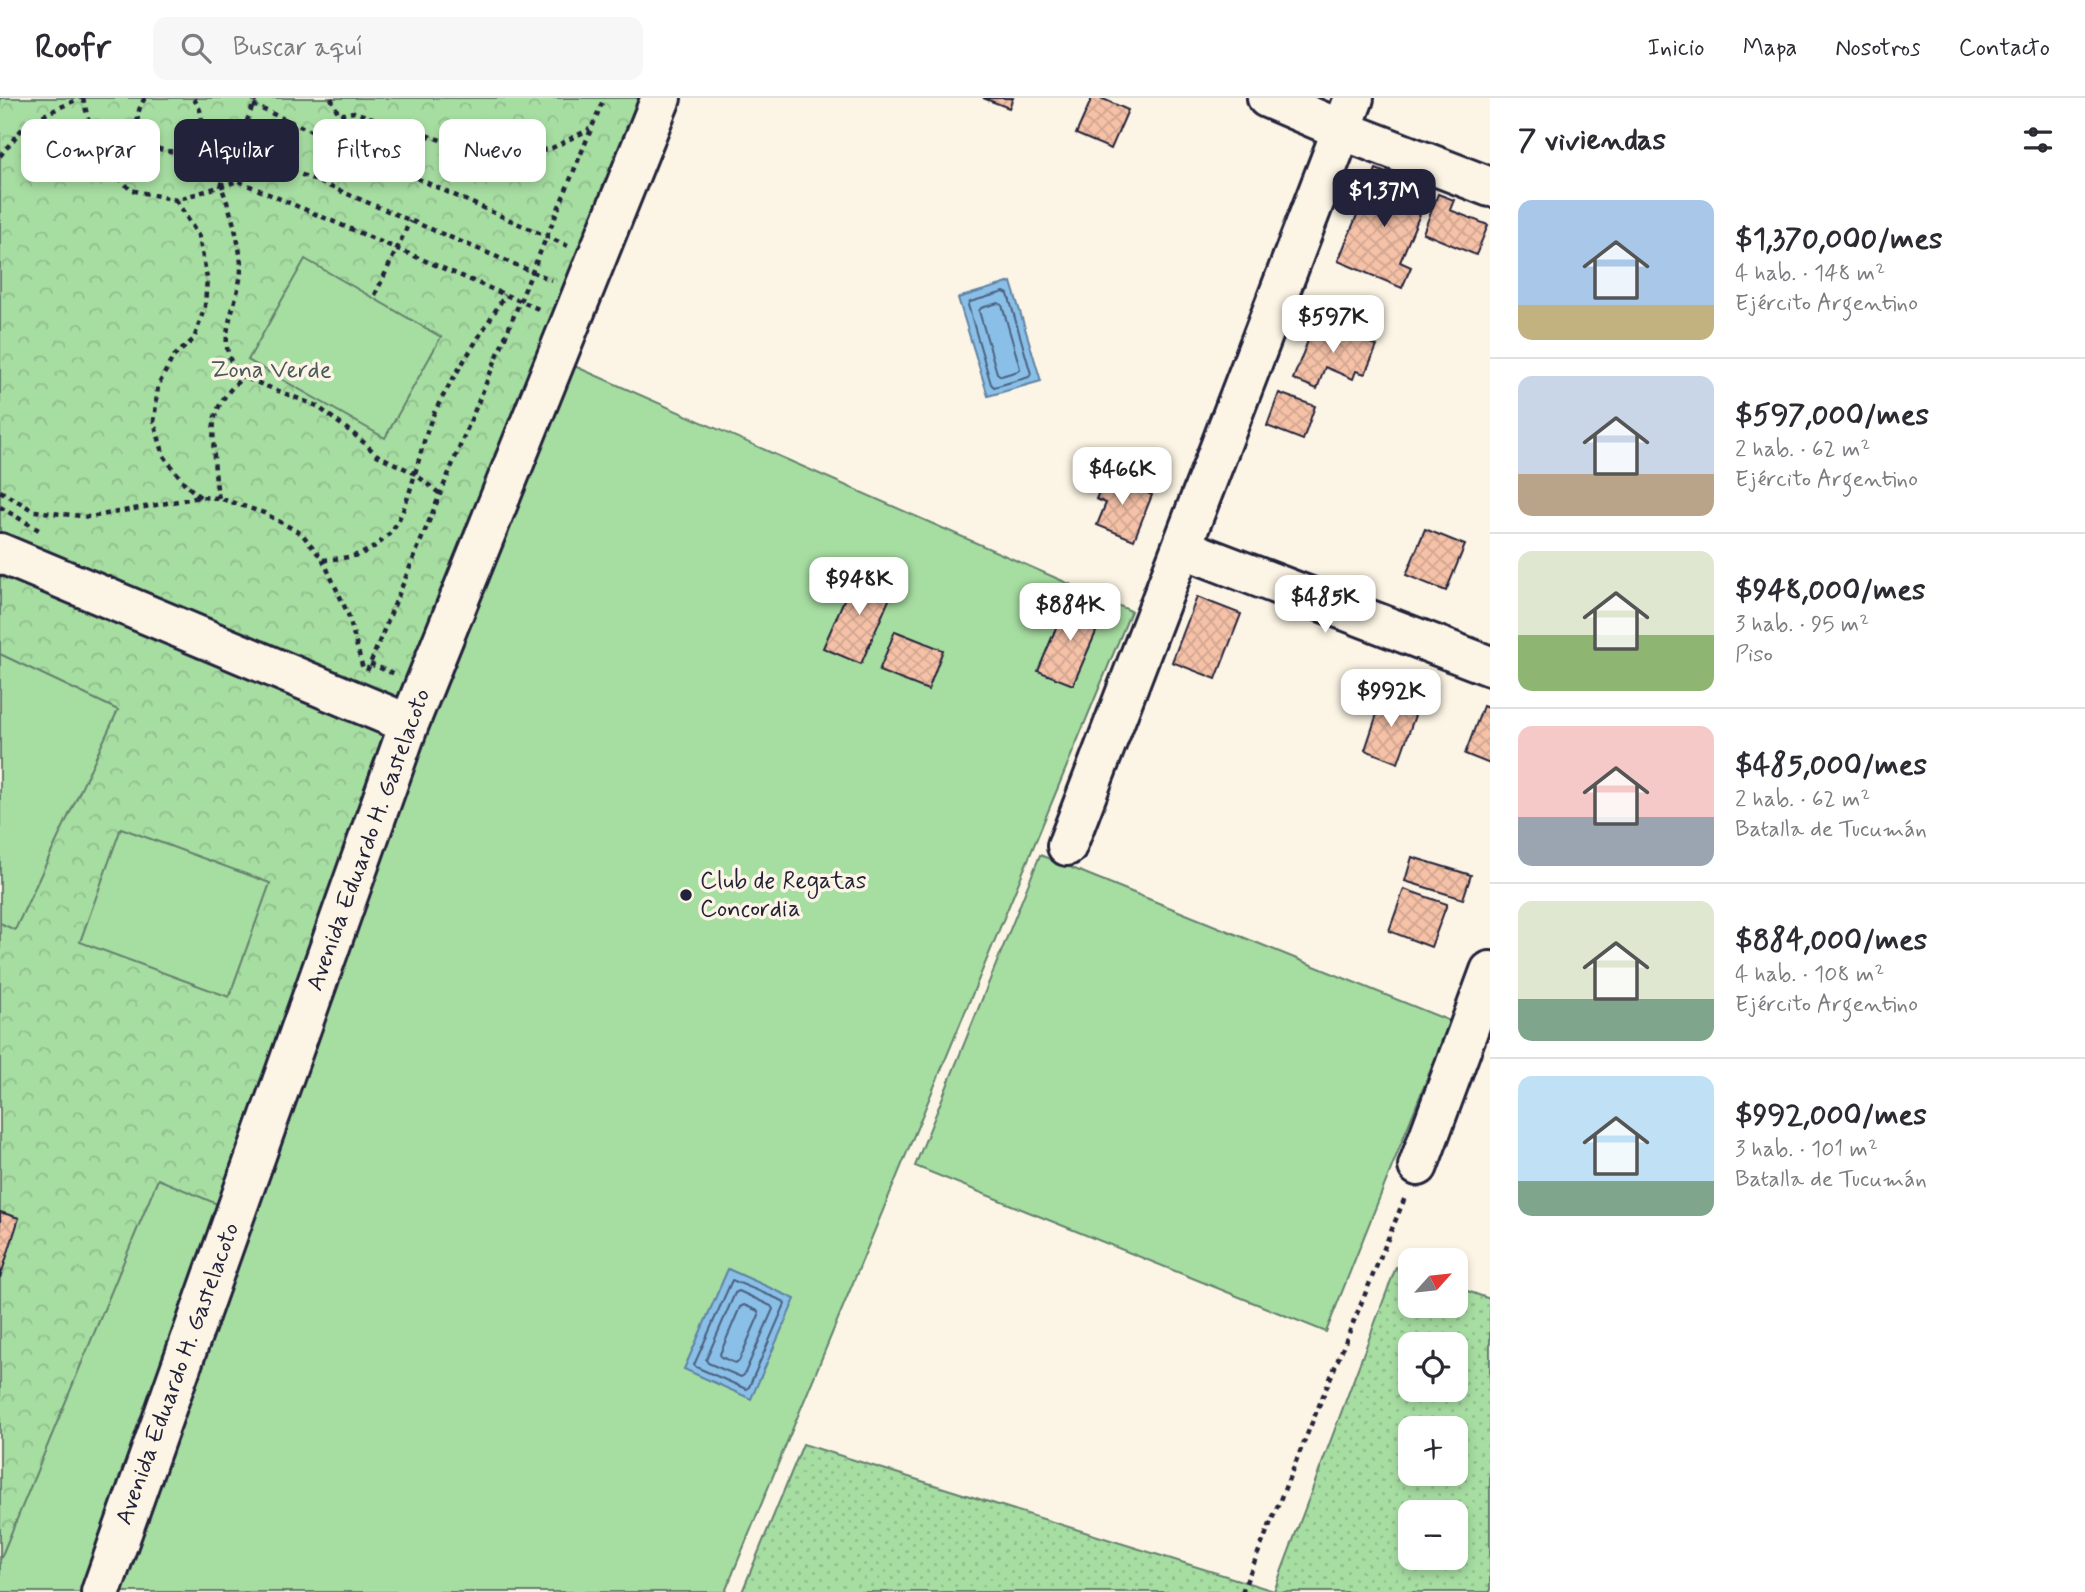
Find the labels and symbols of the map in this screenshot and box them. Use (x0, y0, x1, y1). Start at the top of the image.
pin: $1.37M (1327, 170, 1441, 229)
pin: $597K (1284, 296, 1382, 355)
park label: Zona Verde (211, 355, 332, 386)
pin: $466K (1073, 448, 1171, 507)
pin: $948K (810, 558, 908, 617)
pin: $485K (1276, 575, 1374, 635)
pin: $884K (1021, 584, 1119, 643)
pin: $992K (1342, 670, 1440, 729)
street label: Avenida Eduardo H. Gastelacoto (300, 685, 438, 995)
place label: Club de Regatas Concordia (700, 866, 867, 925)
marker: Club de Regatas Concordia (678, 887, 694, 903)
street label: Avenida Eduardo H. Gastelacoto (109, 1219, 247, 1529)
north arrow (1398, 1248, 1468, 1318)

